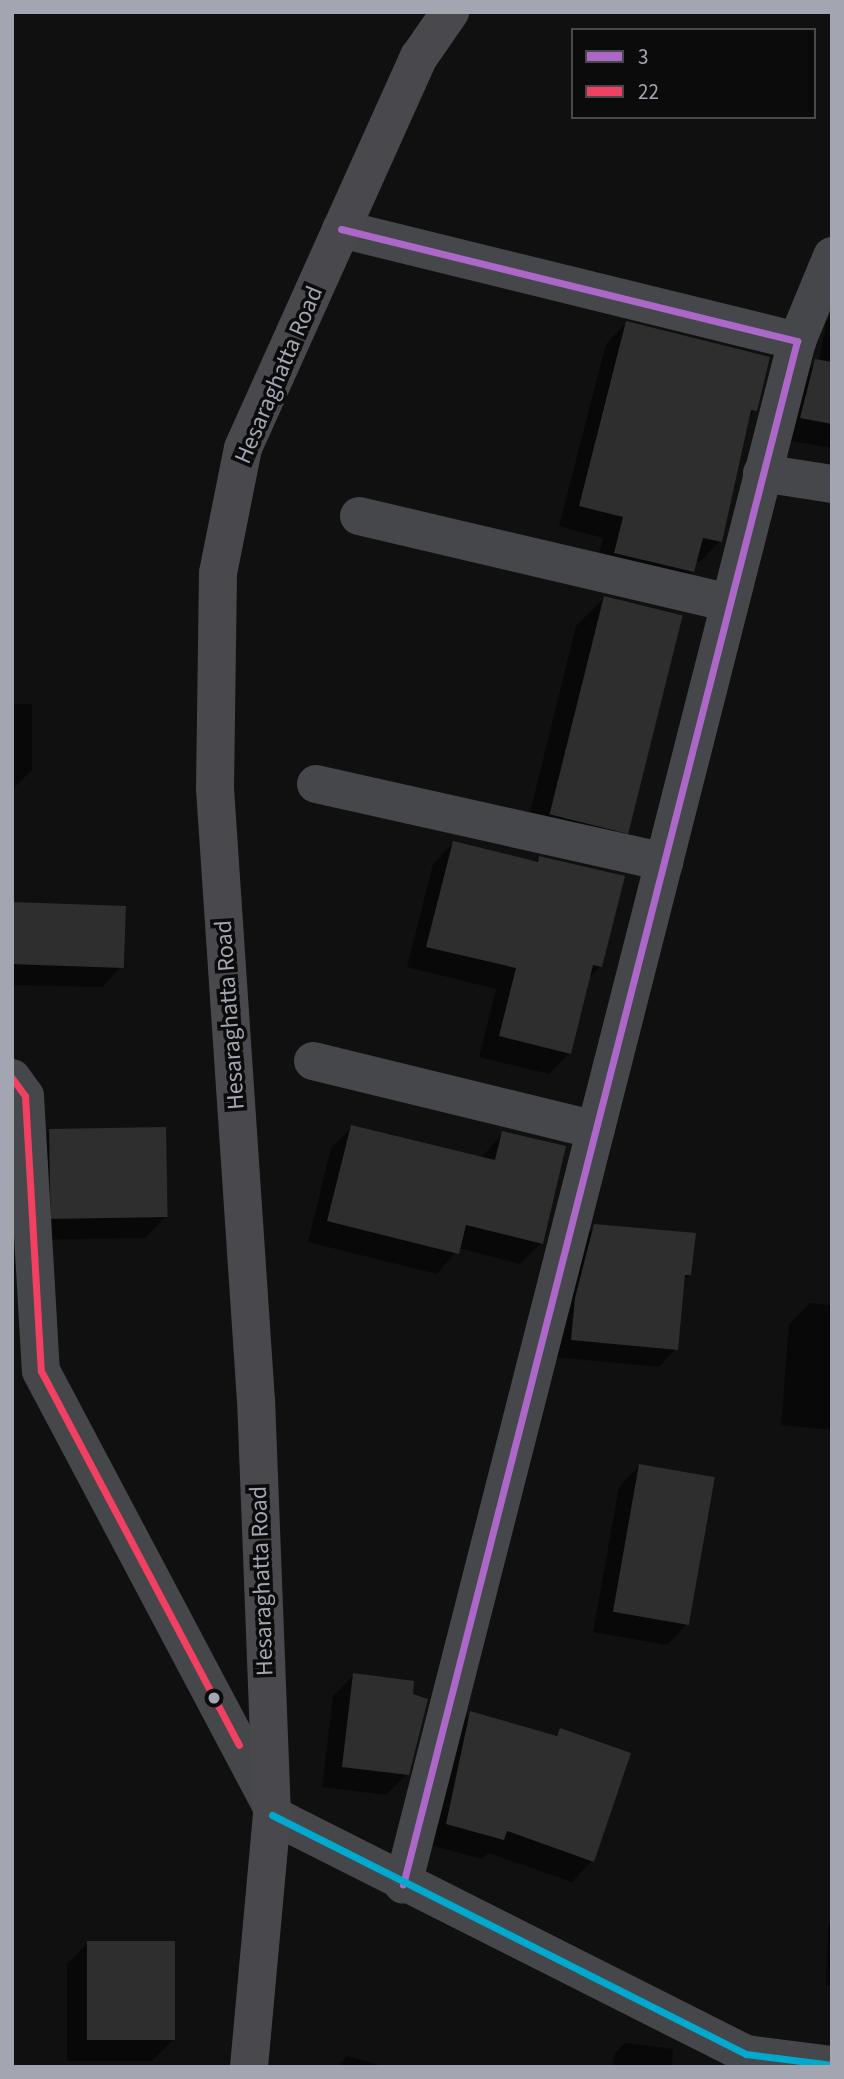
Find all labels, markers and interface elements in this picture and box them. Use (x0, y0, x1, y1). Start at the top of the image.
legend (571, 28, 816, 119)
text: 3 (638, 42, 648, 72)
text: 22 (638, 77, 659, 107)
street label: Hesaraghatta Road (229, 282, 329, 468)
street label: Hesaraghatta Road (209, 919, 251, 1111)
street label: Hesaraghatta Road (244, 1485, 280, 1677)
unlabelled marker (207, 1691, 221, 1705)

